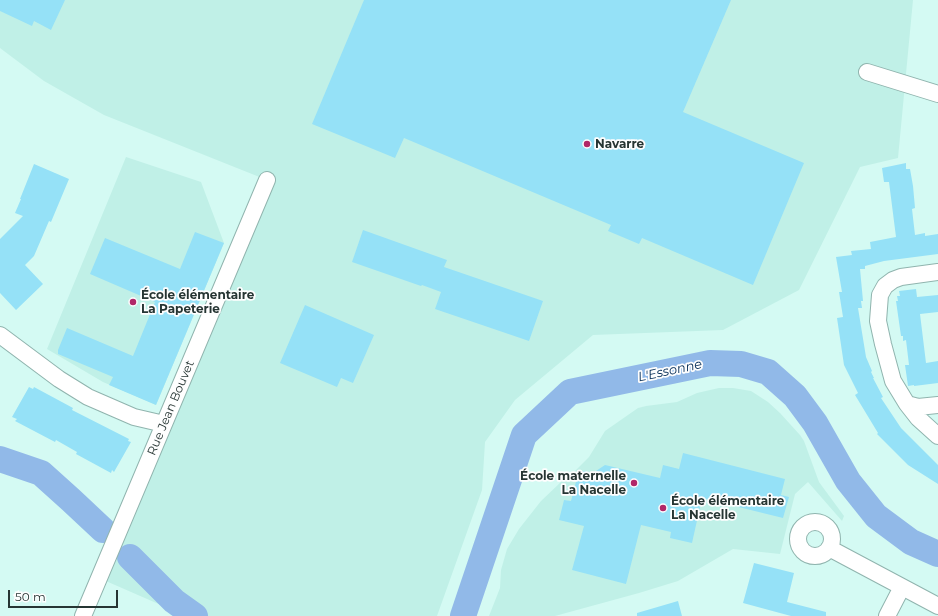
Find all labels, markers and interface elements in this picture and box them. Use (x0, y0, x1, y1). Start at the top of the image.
place label: Navarre (595, 137, 644, 151)
marker: Navarre (582, 139, 592, 149)
place label: École élémentaire La Papeterie (141, 288, 254, 316)
marker: École élémentaire La Papeterie (128, 297, 138, 307)
water label: L'Essonne (637, 357, 703, 385)
street label: Rue Jean Bouvet (145, 358, 197, 458)
place label: École maternelle La Nacelle (520, 469, 626, 497)
marker: École maternelle La Nacelle (629, 478, 639, 488)
place label: École élémentaire La Nacelle (671, 494, 784, 522)
marker: École élémentaire La Nacelle (658, 503, 668, 513)
scale bar (10, 582, 120, 608)
text: 50 m (15, 589, 46, 604)

